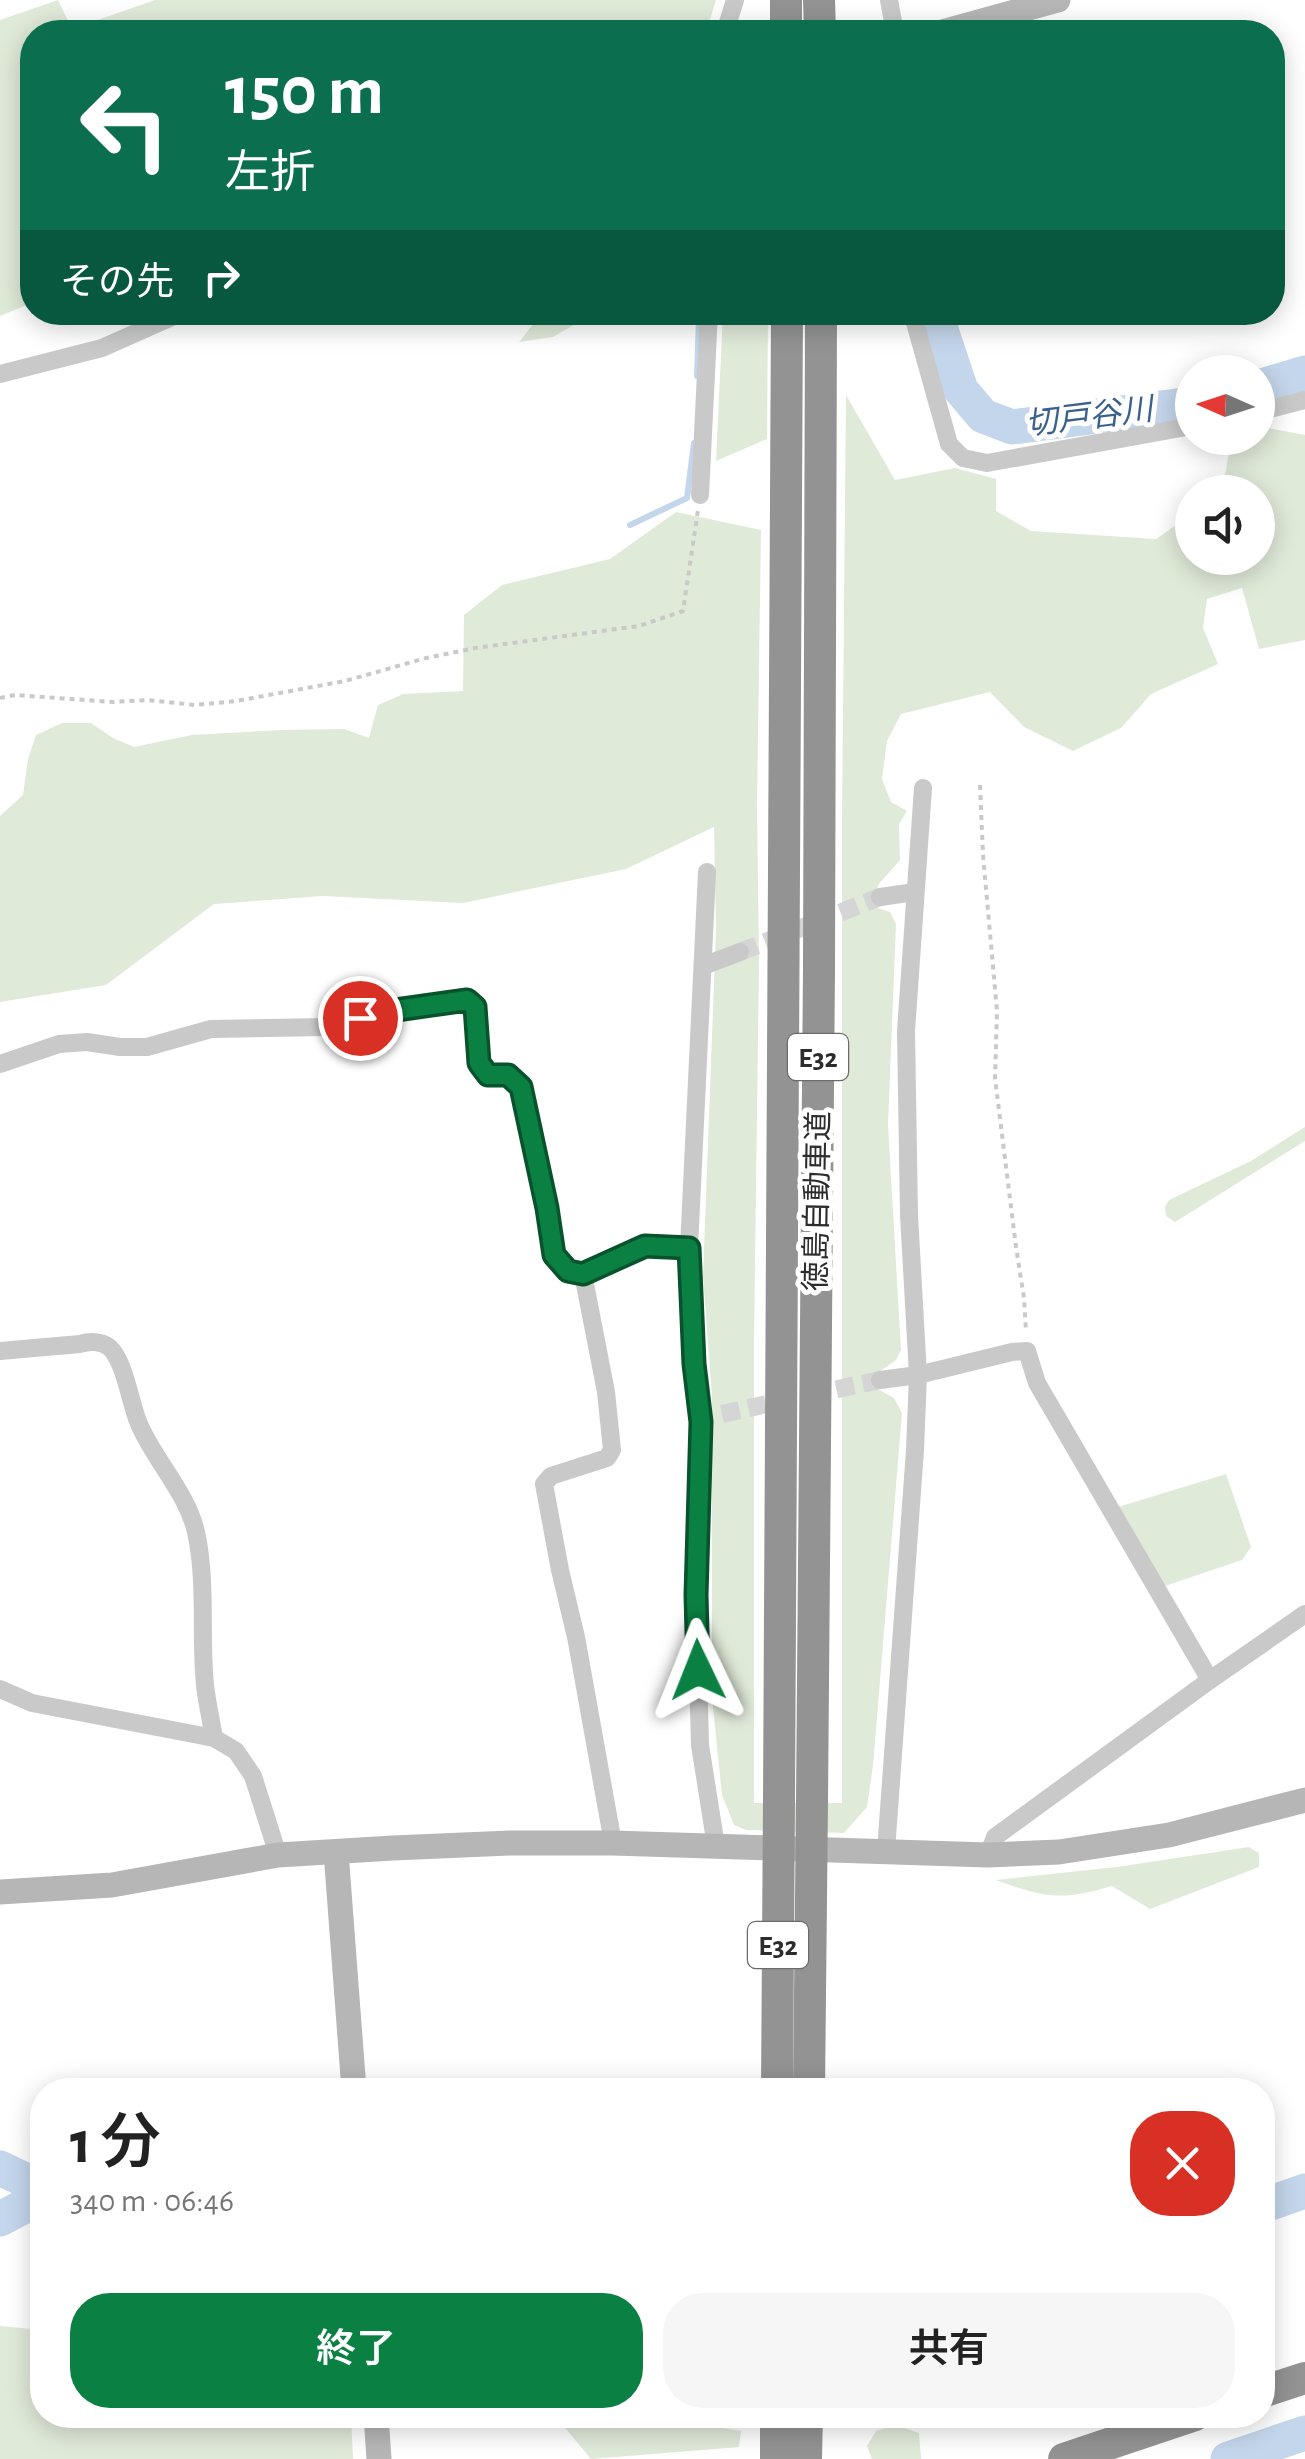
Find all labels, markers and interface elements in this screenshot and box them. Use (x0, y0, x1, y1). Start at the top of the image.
text: 150 m (225, 57, 384, 127)
icon: left (60, 60, 190, 190)
text: 左折 (225, 151, 315, 196)
icon: right (194, 250, 249, 305)
text: その先 (60, 264, 174, 302)
north arrow (1175, 355, 1275, 455)
map controls (1175, 355, 1275, 575)
water label: 切戸谷川 (1024, 392, 1158, 441)
button: sound (1175, 475, 1275, 575)
pin (318, 976, 403, 1061)
icon: arrive (333, 991, 388, 1046)
road number: E32 (788, 1034, 848, 1080)
street label: 徳島自動車道 (799, 1111, 835, 1291)
position arrow (646, 1618, 750, 1722)
road number: E32 (748, 1922, 808, 1968)
button: close (1130, 2111, 1235, 2216)
text: 1 分 (70, 2114, 161, 2174)
text: 340 m · 06:46 (70, 2185, 234, 2217)
button: 終了 (70, 2293, 643, 2408)
button: 共有 (663, 2293, 1235, 2408)

